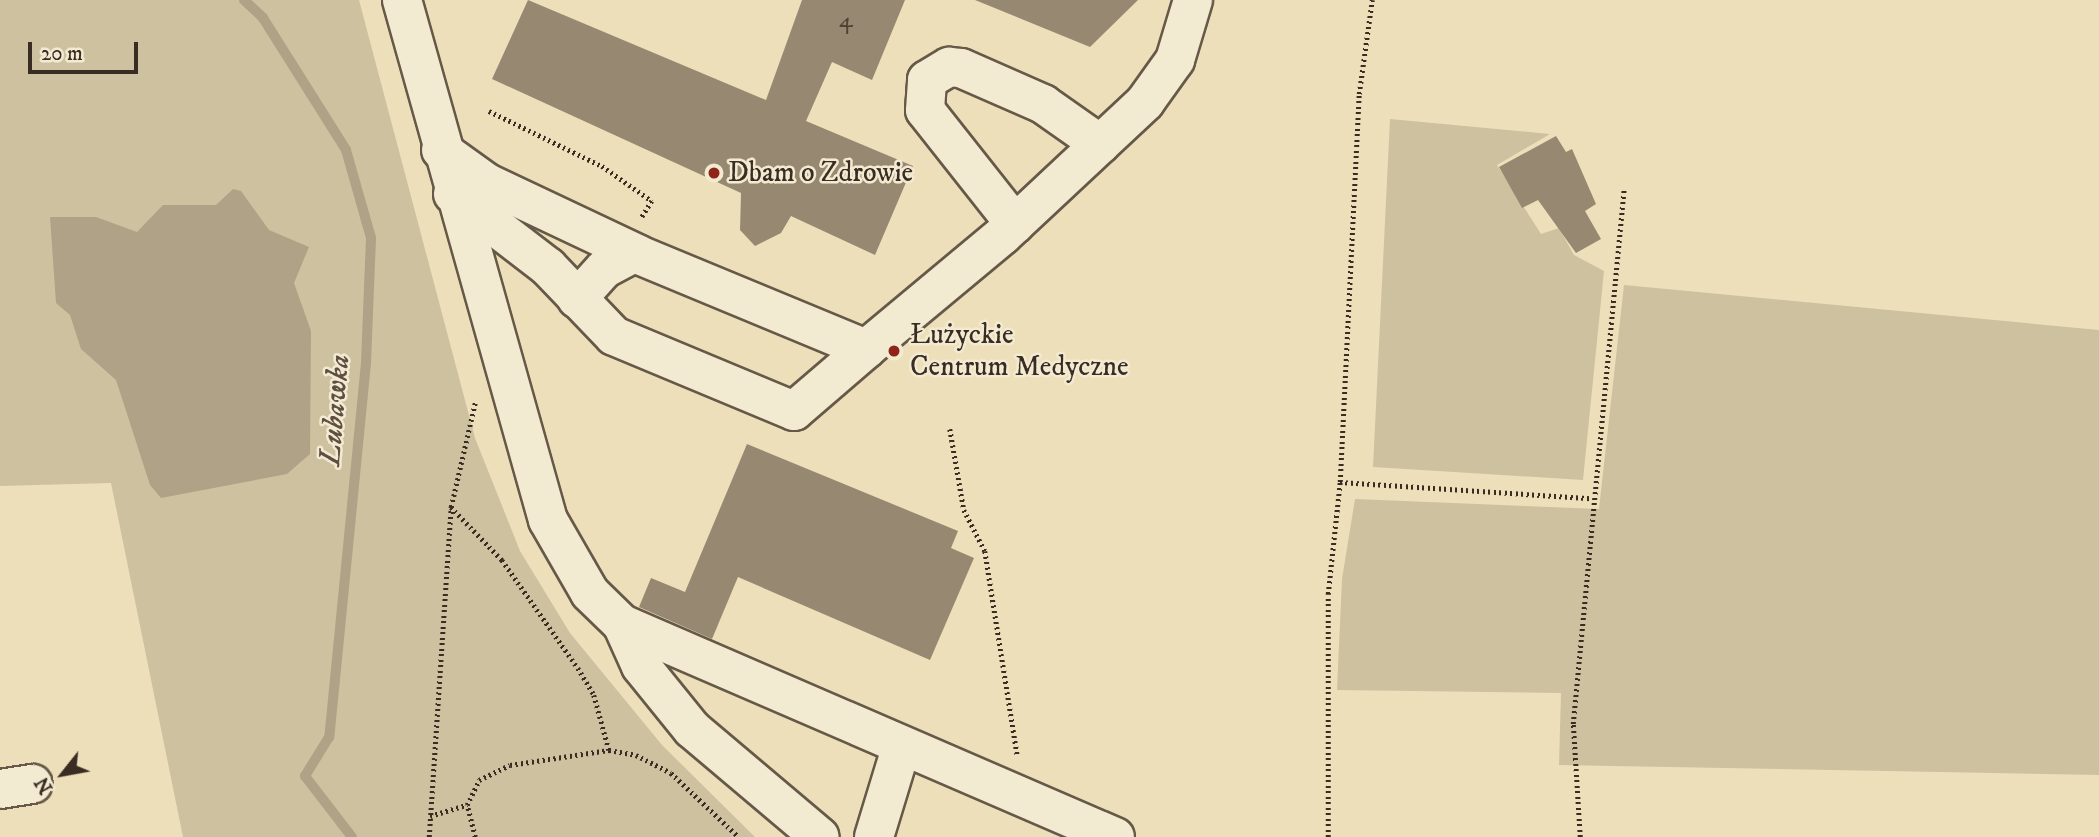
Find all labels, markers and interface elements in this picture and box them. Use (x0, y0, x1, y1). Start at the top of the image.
house number: 4 (839, 7, 853, 35)
scale bar (32, 28, 142, 72)
text: 20 m (41, 41, 83, 67)
place label: Dbam o Zdrowie (728, 156, 913, 190)
marker: Dbam o Zdrowie (706, 165, 722, 181)
place label: Łużyckie Centrum Medyczne (910, 318, 1129, 384)
marker: Łużyckie Centrum Medyczne (884, 341, 904, 361)
water label: Lubawka (313, 353, 359, 467)
north arrow (28, 739, 98, 809)
text: N (31, 772, 58, 798)

